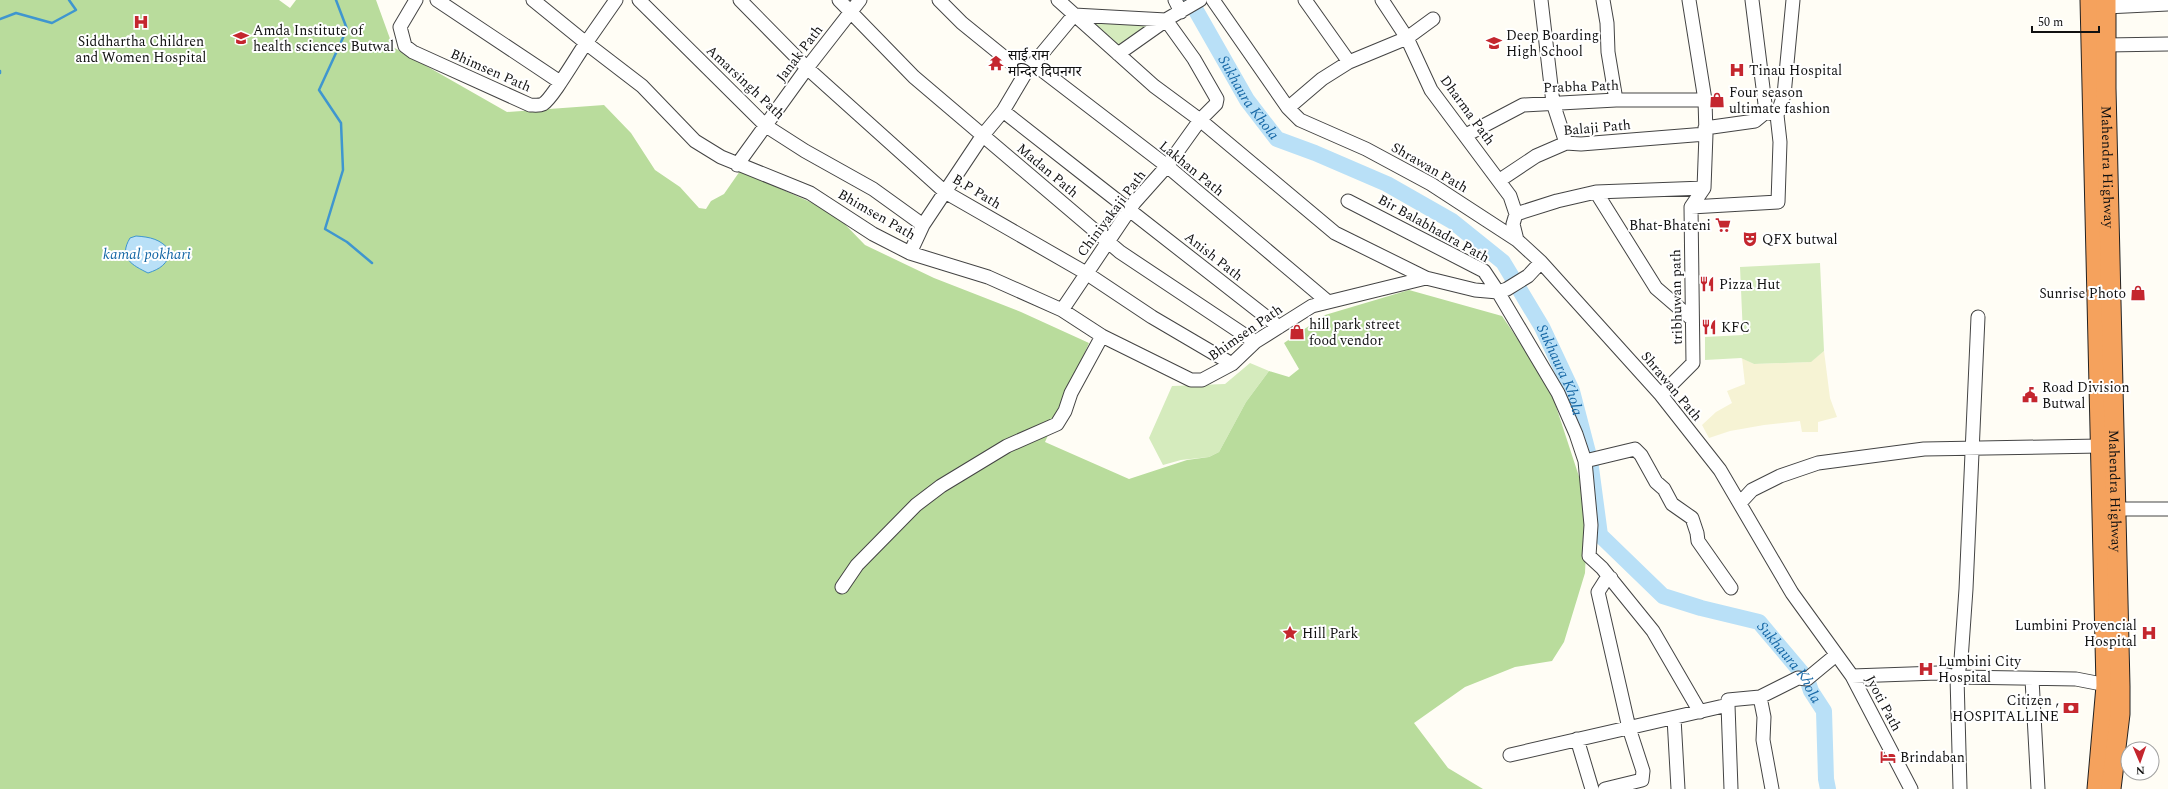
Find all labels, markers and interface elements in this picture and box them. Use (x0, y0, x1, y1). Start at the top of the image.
scale bar (2032, 8, 2099, 34)
hospital icon: Siddhartha Children and Women Hospital (132, 13, 150, 31)
text: 50 m (2038, 13, 2063, 32)
place label: Amda Institute of health sciences Butwal (253, 20, 394, 57)
street label: Janak Path (771, 20, 828, 86)
place label: Deep Boarding High School (1506, 25, 1599, 62)
school or university icon: Amda Institute of health sciences Butwal (232, 29, 250, 47)
place label: Siddhartha Children and Women Hospital (76, 31, 206, 68)
school or university icon: Deep Boarding High School (1485, 34, 1503, 52)
street label: Amarsingh Path (702, 40, 790, 125)
street label: Bhimsen Path (447, 43, 535, 98)
place label: साई राम मन्दिर दिपनगर (1008, 45, 1082, 82)
water label: Sukhaura Khola (1212, 51, 1285, 145)
temple icon: साई राम मन्दिर दिपनगर (987, 54, 1005, 72)
place label: Tinau Hospital (1749, 60, 1842, 81)
hospital icon: Tinau Hospital (1728, 61, 1746, 79)
street label: Dharma Path (1435, 71, 1500, 150)
street label: Prabha Path (1543, 75, 1619, 98)
place label: Four season ultimate fashion (1729, 82, 1830, 119)
shop icon: Four season ultimate fashion (1708, 91, 1726, 109)
street label: Mahendra Highway (2095, 105, 2119, 230)
street label: Balaji Path (1562, 114, 1632, 141)
street label: Lakhan Path (1155, 136, 1229, 201)
street label: Shrawan Path (1387, 137, 1472, 198)
street label: Madan Path (1012, 138, 1083, 203)
street label: Chiniyakaji Path (1072, 165, 1151, 261)
street label: B.P Path (948, 169, 1005, 214)
street label: Bhimsen Path (834, 184, 920, 245)
street label: Bir Balabhadra Path (1374, 189, 1493, 268)
place label: Bhat-Bhateni (1629, 215, 1711, 236)
supermarket icon: Bhat-Bhateni (1714, 216, 1732, 234)
street label: Anish Path (1180, 227, 1247, 286)
place label: QFX butwal (1762, 229, 1838, 250)
theatre icon: QFX butwal (1741, 230, 1759, 248)
water label: kamal pokhari (103, 243, 191, 266)
street label: tribhuwan path (1665, 249, 1688, 345)
place label: Pizza Hut (1719, 274, 1780, 295)
restaurant icon: Pizza Hut (1698, 275, 1716, 293)
place label: Sunrise Photo (2039, 283, 2126, 304)
shop icon: Sunrise Photo (2129, 284, 2147, 302)
street label: Bhimsen Path (1204, 299, 1287, 366)
place label: hill park street food vendor (1309, 314, 1400, 351)
place label: KFC (1721, 317, 1750, 338)
restaurant icon: KFC (1700, 318, 1718, 336)
water label: Sukhaura Khola (1530, 320, 1589, 419)
shop icon: hill park street food vendor (1288, 323, 1306, 341)
street label: Shrawan Path (1636, 347, 1707, 426)
place label: Road Division Butwal (2042, 377, 2130, 414)
public building icon: Road Division Butwal (2021, 386, 2039, 404)
street label: Mahendra Highway (2103, 429, 2127, 554)
place label: Lumbini Provencial Hospital (2015, 615, 2137, 652)
water label: Sukhaura Khola (1751, 616, 1827, 708)
place label: Hill Park (1302, 623, 1359, 644)
place icon: Hill Park (1281, 624, 1299, 642)
hospital icon: Lumbini Provencial Hospital (2140, 624, 2158, 642)
place label: Lumbini City Hospital (1938, 651, 2022, 688)
hospital icon: Lumbini City Hospital (1917, 660, 1935, 678)
street label: Jyoti Path (1860, 671, 1907, 735)
place label: Citizen , HOSPITALLINE (1952, 690, 2059, 727)
bank icon: Citizen , HOSPITALLINE (2062, 699, 2080, 717)
north arrow (2120, 741, 2160, 781)
place label: Brindaban (1900, 747, 1965, 768)
hotel icon: Brindaban (1879, 748, 1897, 766)
text: N (2136, 762, 2145, 779)

